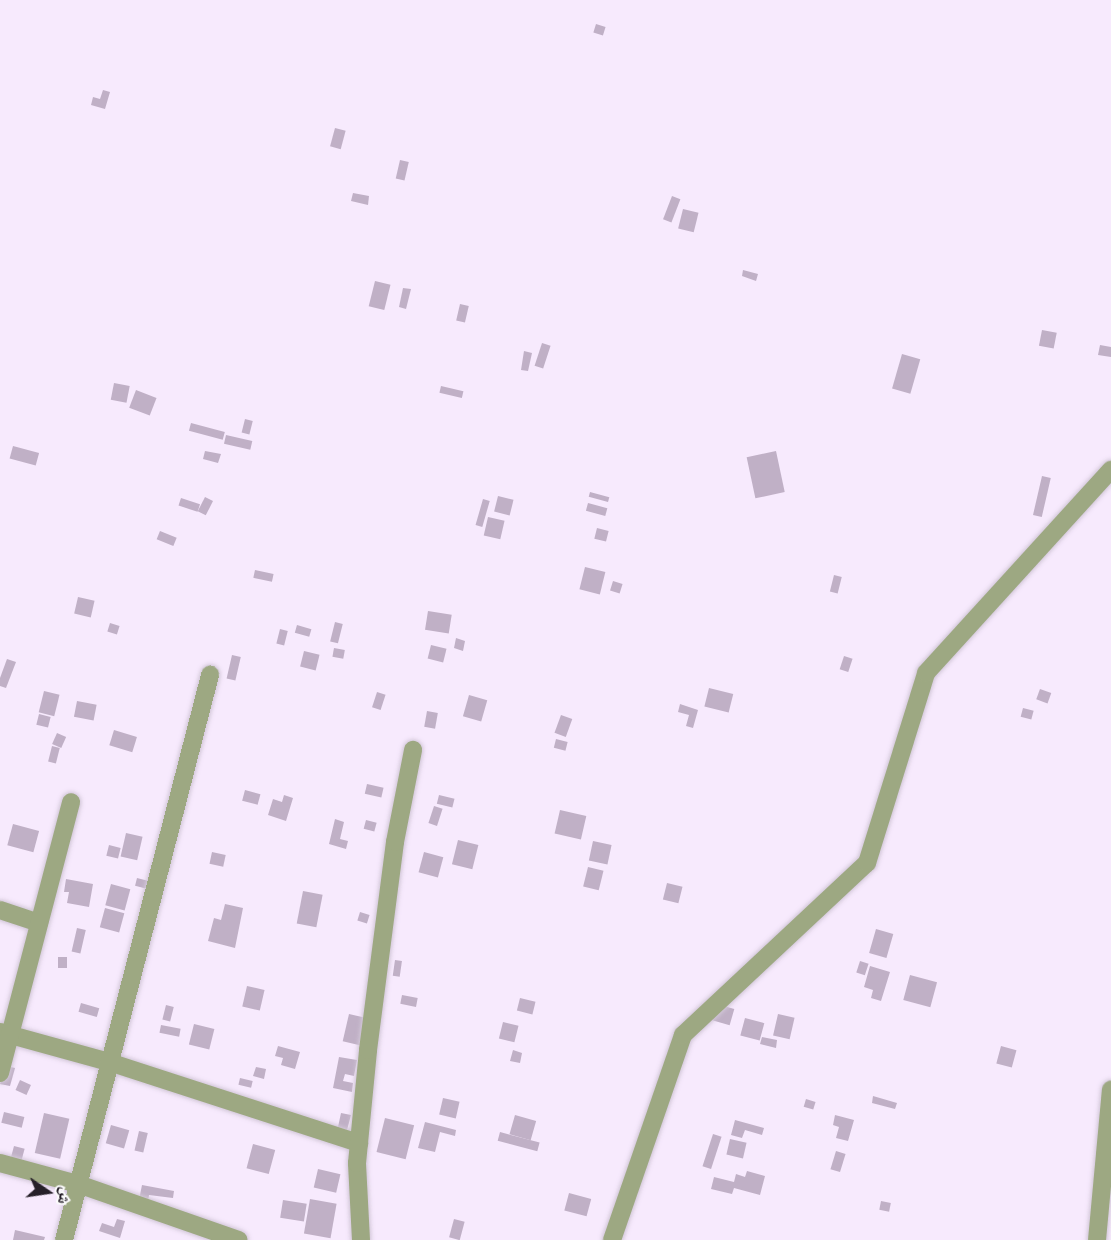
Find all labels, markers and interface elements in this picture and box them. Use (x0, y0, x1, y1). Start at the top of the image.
north arrow (18, 1162, 78, 1222)
text: ش (54, 1186, 77, 1207)

